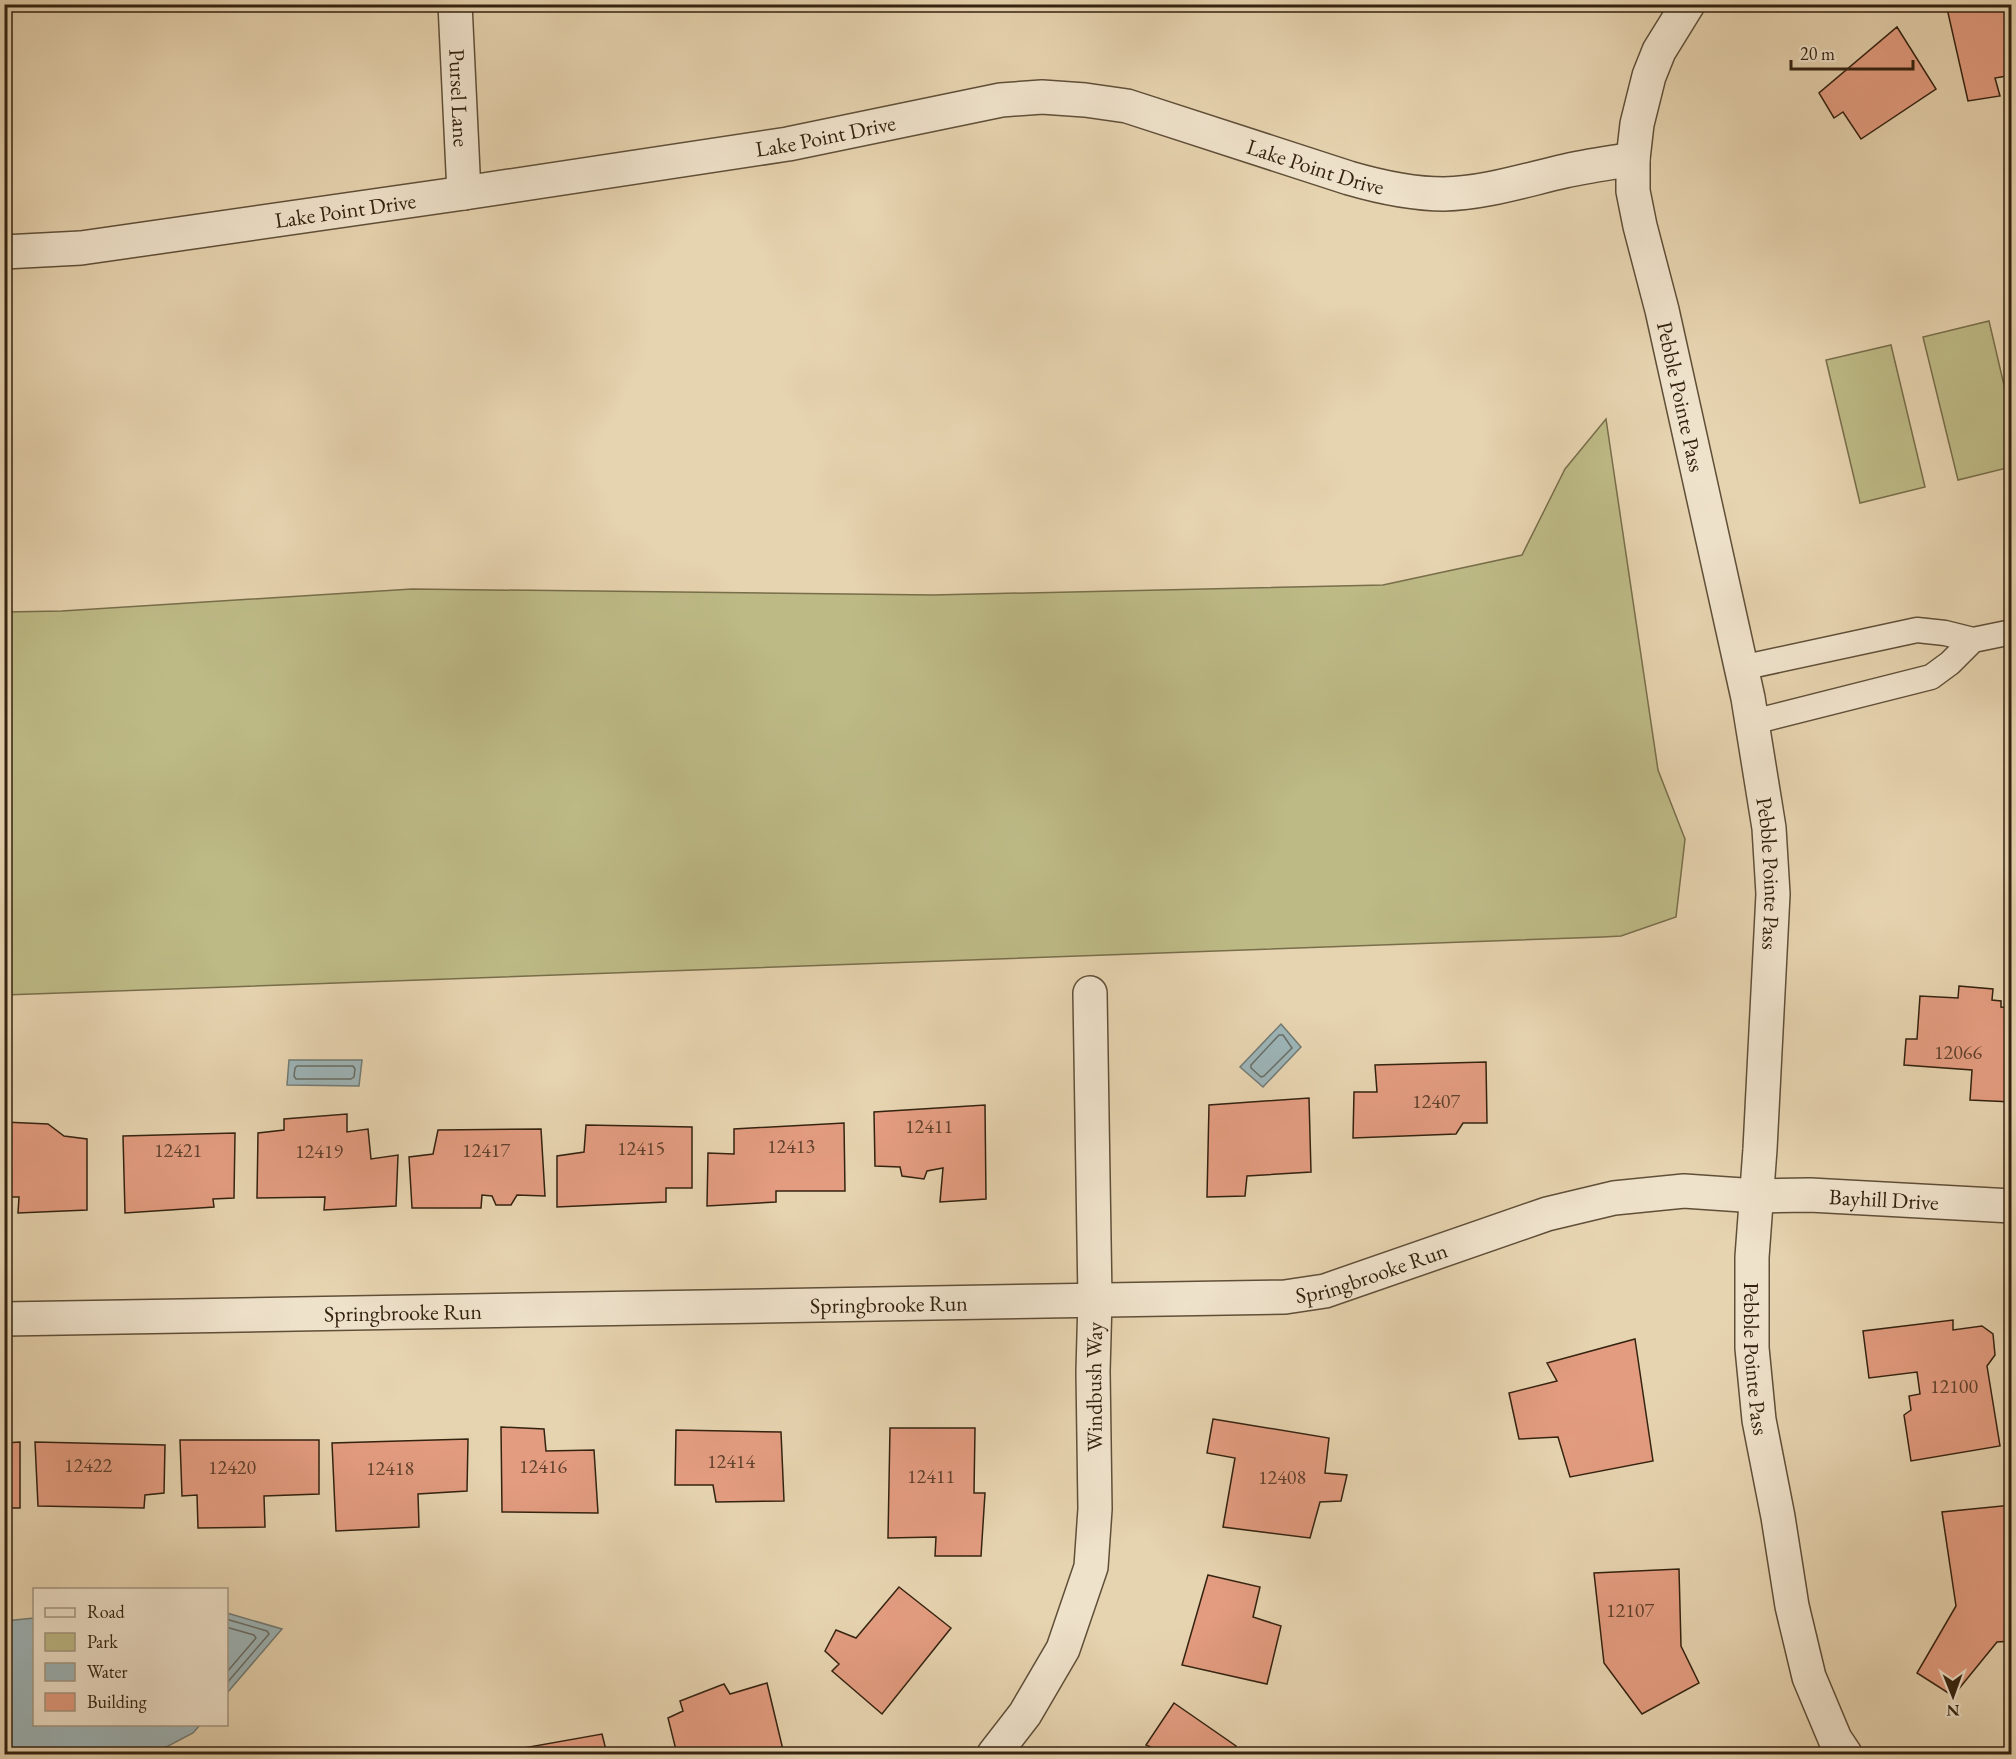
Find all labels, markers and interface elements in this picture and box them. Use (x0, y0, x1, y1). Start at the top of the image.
scale bar (1791, 33, 1912, 71)
text: 20 m (1800, 42, 1835, 65)
street label: Pursel Lane (442, 48, 476, 148)
street label: Lake Point Drive (753, 108, 899, 164)
street label: Lake Point Drive (1243, 132, 1387, 202)
street label: Lake Point Drive (273, 186, 418, 235)
street label: Pebble Pointe Pass (1650, 319, 1711, 475)
street label: Pebble Pointe Pass (1749, 795, 1787, 951)
house number: 12066 (1934, 1039, 1982, 1065)
house number: 12407 (1412, 1088, 1460, 1114)
house number: 12411 (905, 1113, 953, 1139)
house number: 12413 (767, 1133, 815, 1159)
house number: 12415 (617, 1135, 665, 1161)
house number: 12421 (154, 1137, 202, 1163)
house number: 12417 (462, 1137, 510, 1163)
house number: 12419 (295, 1138, 343, 1164)
street label: Bayhill Drive (1828, 1182, 1940, 1217)
street label: Springbrooke Run (1294, 1236, 1452, 1310)
street label: Pebble Pointe Pass (1737, 1282, 1776, 1438)
street label: Springbrooke Run (810, 1288, 968, 1320)
street label: Springbrooke Run (324, 1297, 483, 1329)
street label: Windbush Way (1079, 1321, 1109, 1452)
house number: 12100 (1930, 1373, 1978, 1399)
house number: 12414 (707, 1448, 755, 1474)
house number: 12422 (64, 1452, 112, 1478)
house number: 12416 (519, 1453, 567, 1479)
house number: 12420 (208, 1454, 256, 1480)
house number: 12418 (366, 1455, 414, 1481)
house number: 12411 (907, 1463, 955, 1489)
house number: 12408 (1258, 1464, 1306, 1490)
legend (33, 1588, 228, 1726)
house number: 12107 (1606, 1597, 1654, 1623)
text: Road (87, 1600, 126, 1623)
text: Park (87, 1630, 118, 1653)
text: Water (87, 1660, 128, 1683)
north arrow (1923, 1666, 1983, 1726)
text: Building (87, 1690, 147, 1713)
text: N (1947, 1700, 1960, 1721)

